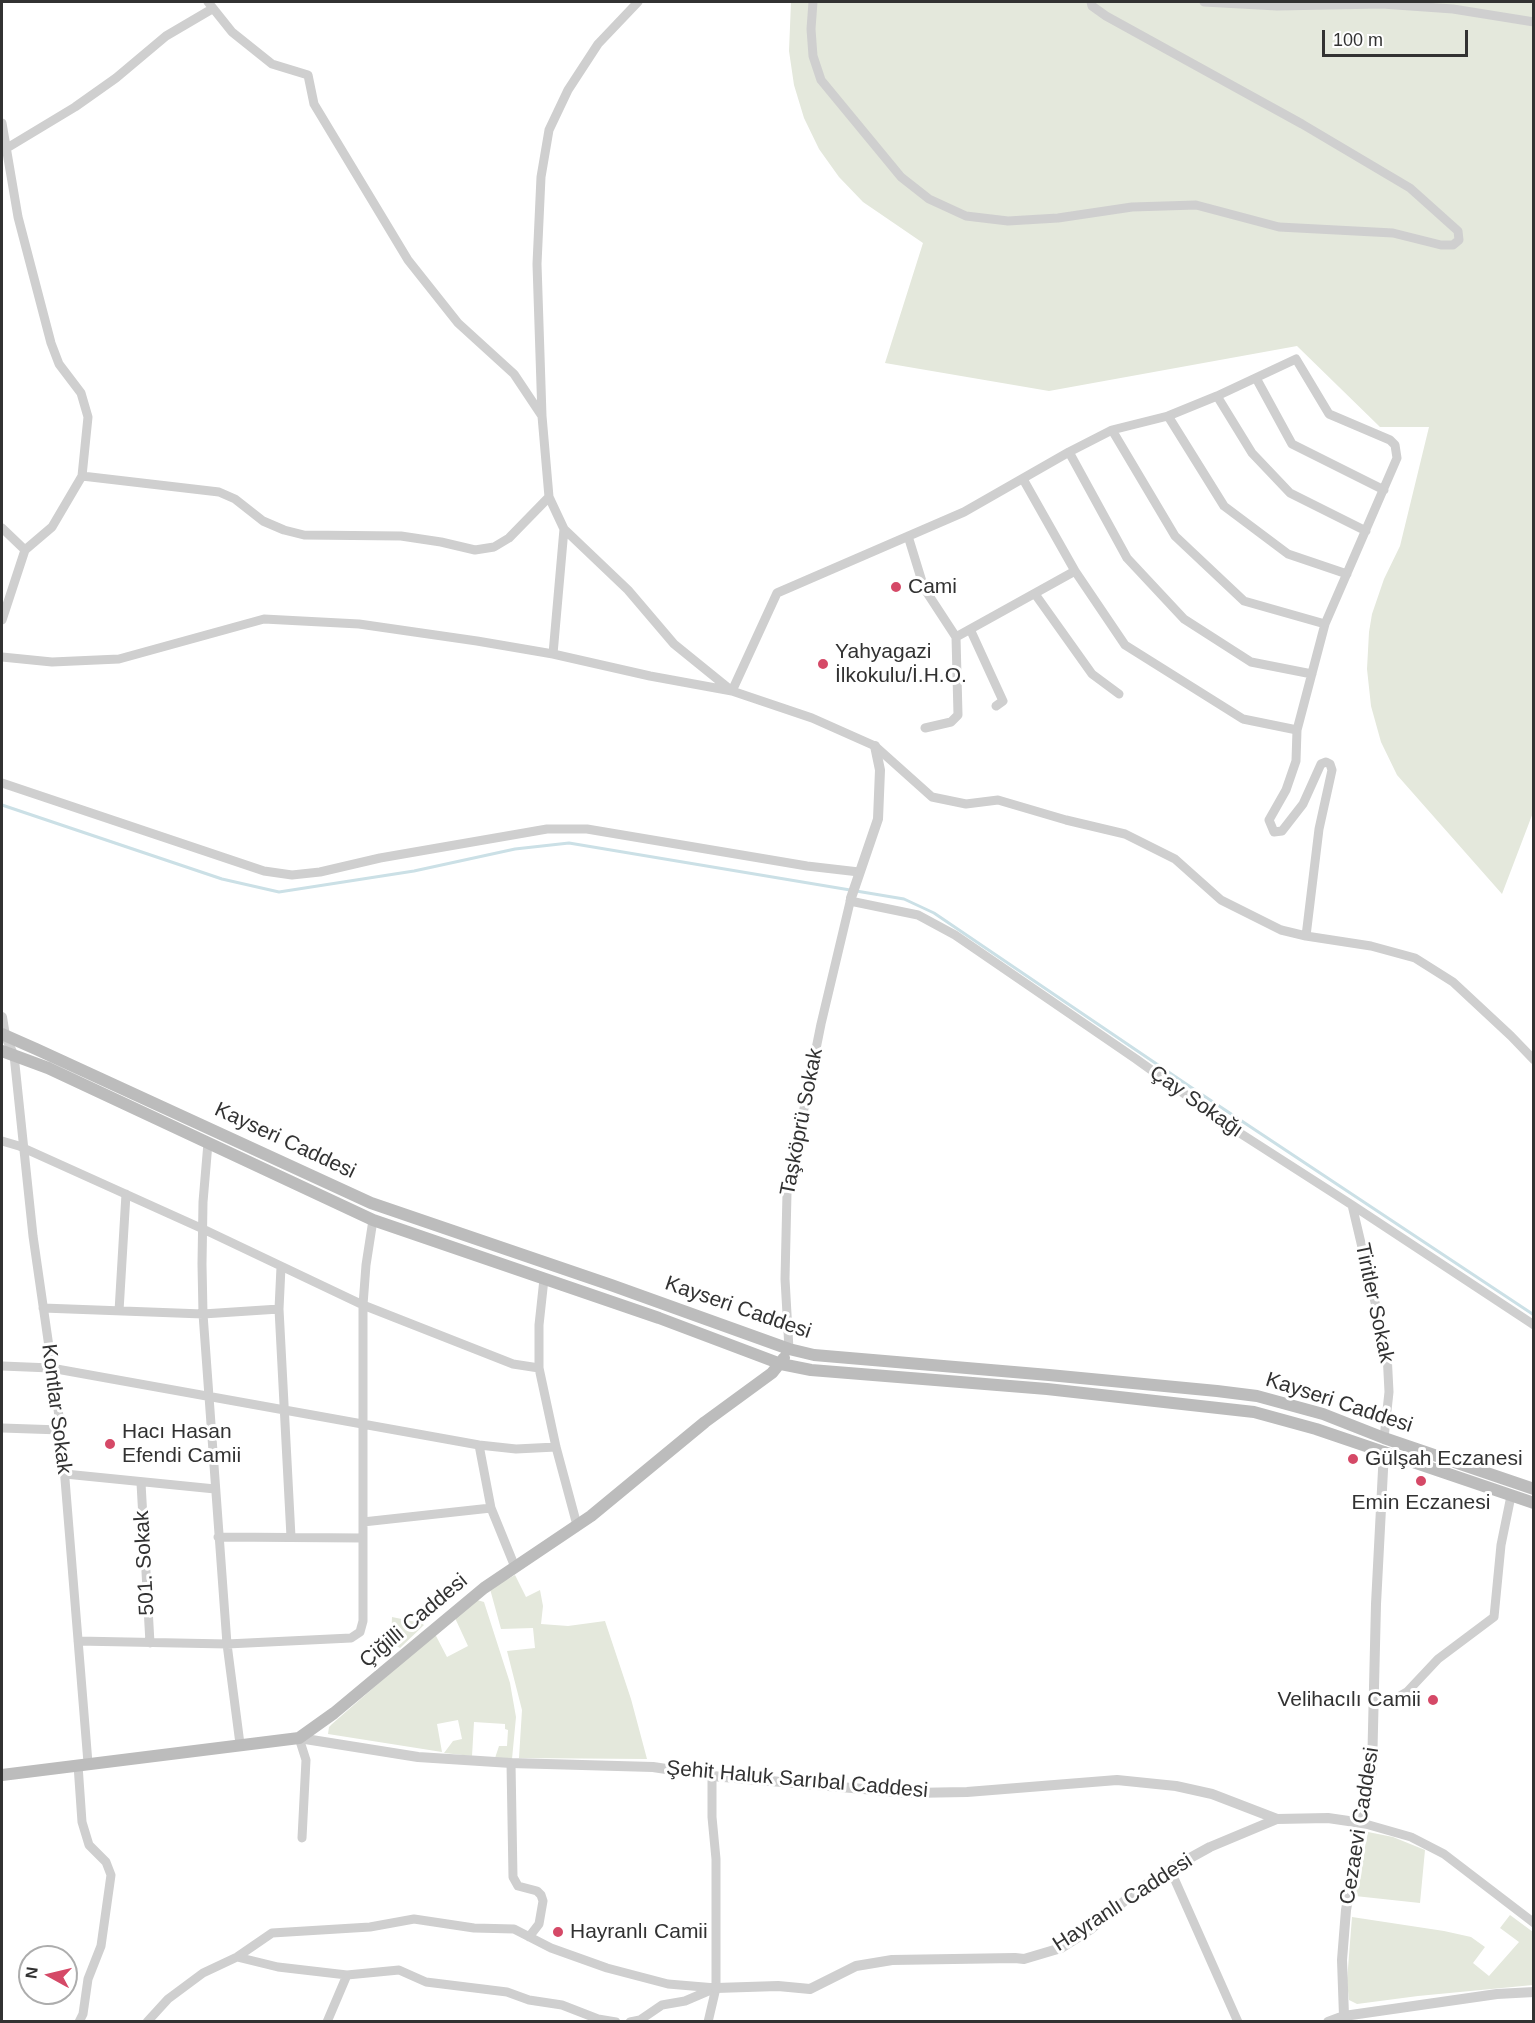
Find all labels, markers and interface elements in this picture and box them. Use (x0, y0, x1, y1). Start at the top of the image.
scale bar (1325, 18, 1470, 56)
text: 100 m (1333, 30, 1383, 50)
place label: Cami (908, 574, 957, 600)
marker: Cami (889, 580, 903, 594)
place label: Yahyagazi İlkokulu/İ.H.O. (835, 639, 967, 689)
marker: Yahyagazi İlkokulu/İ.H.O. (816, 657, 830, 671)
street label: Taşköprü Sokak (775, 1046, 829, 1198)
street label: Çay Sokağı (1144, 1061, 1248, 1143)
street label: Kayseri Caddesi (210, 1097, 360, 1185)
street label: Tiritler Sokak (1349, 1241, 1399, 1365)
street label: Kayseri Caddesi (662, 1271, 814, 1345)
street label: Kontlar Sokak (36, 1343, 76, 1475)
street label: Kayseri Caddesi (1262, 1367, 1416, 1439)
place label: Hacı Hasan Efendi Camii (122, 1419, 241, 1469)
marker: Hacı Hasan Efendi Camii (103, 1437, 117, 1451)
place label: Gülşah Eczanesi (1365, 1446, 1523, 1472)
marker: Gülşah Eczanesi (1346, 1452, 1360, 1466)
marker: Emin Eczanesi (1414, 1474, 1428, 1488)
place label: Emin Eczanesi (1352, 1490, 1490, 1516)
street label: 501. Sokak (130, 1510, 160, 1616)
street label: Çiğilli Caddesi (355, 1569, 473, 1673)
place label: Velihacılı Camii (1277, 1687, 1421, 1713)
marker: Velihacılı Camii (1426, 1693, 1440, 1707)
street label: Cezaevi Caddesi (1335, 1746, 1385, 1906)
street label: Şehit Haluk Sarıbal Caddesi (665, 1756, 929, 1804)
street label: Hayranlı Caddesi (1049, 1849, 1197, 1957)
place label: Hayranlı Camii (570, 1919, 708, 1945)
marker: Hayranlı Camii (551, 1925, 565, 1939)
north arrow (18, 1945, 78, 2005)
text: N (22, 1966, 41, 1980)

